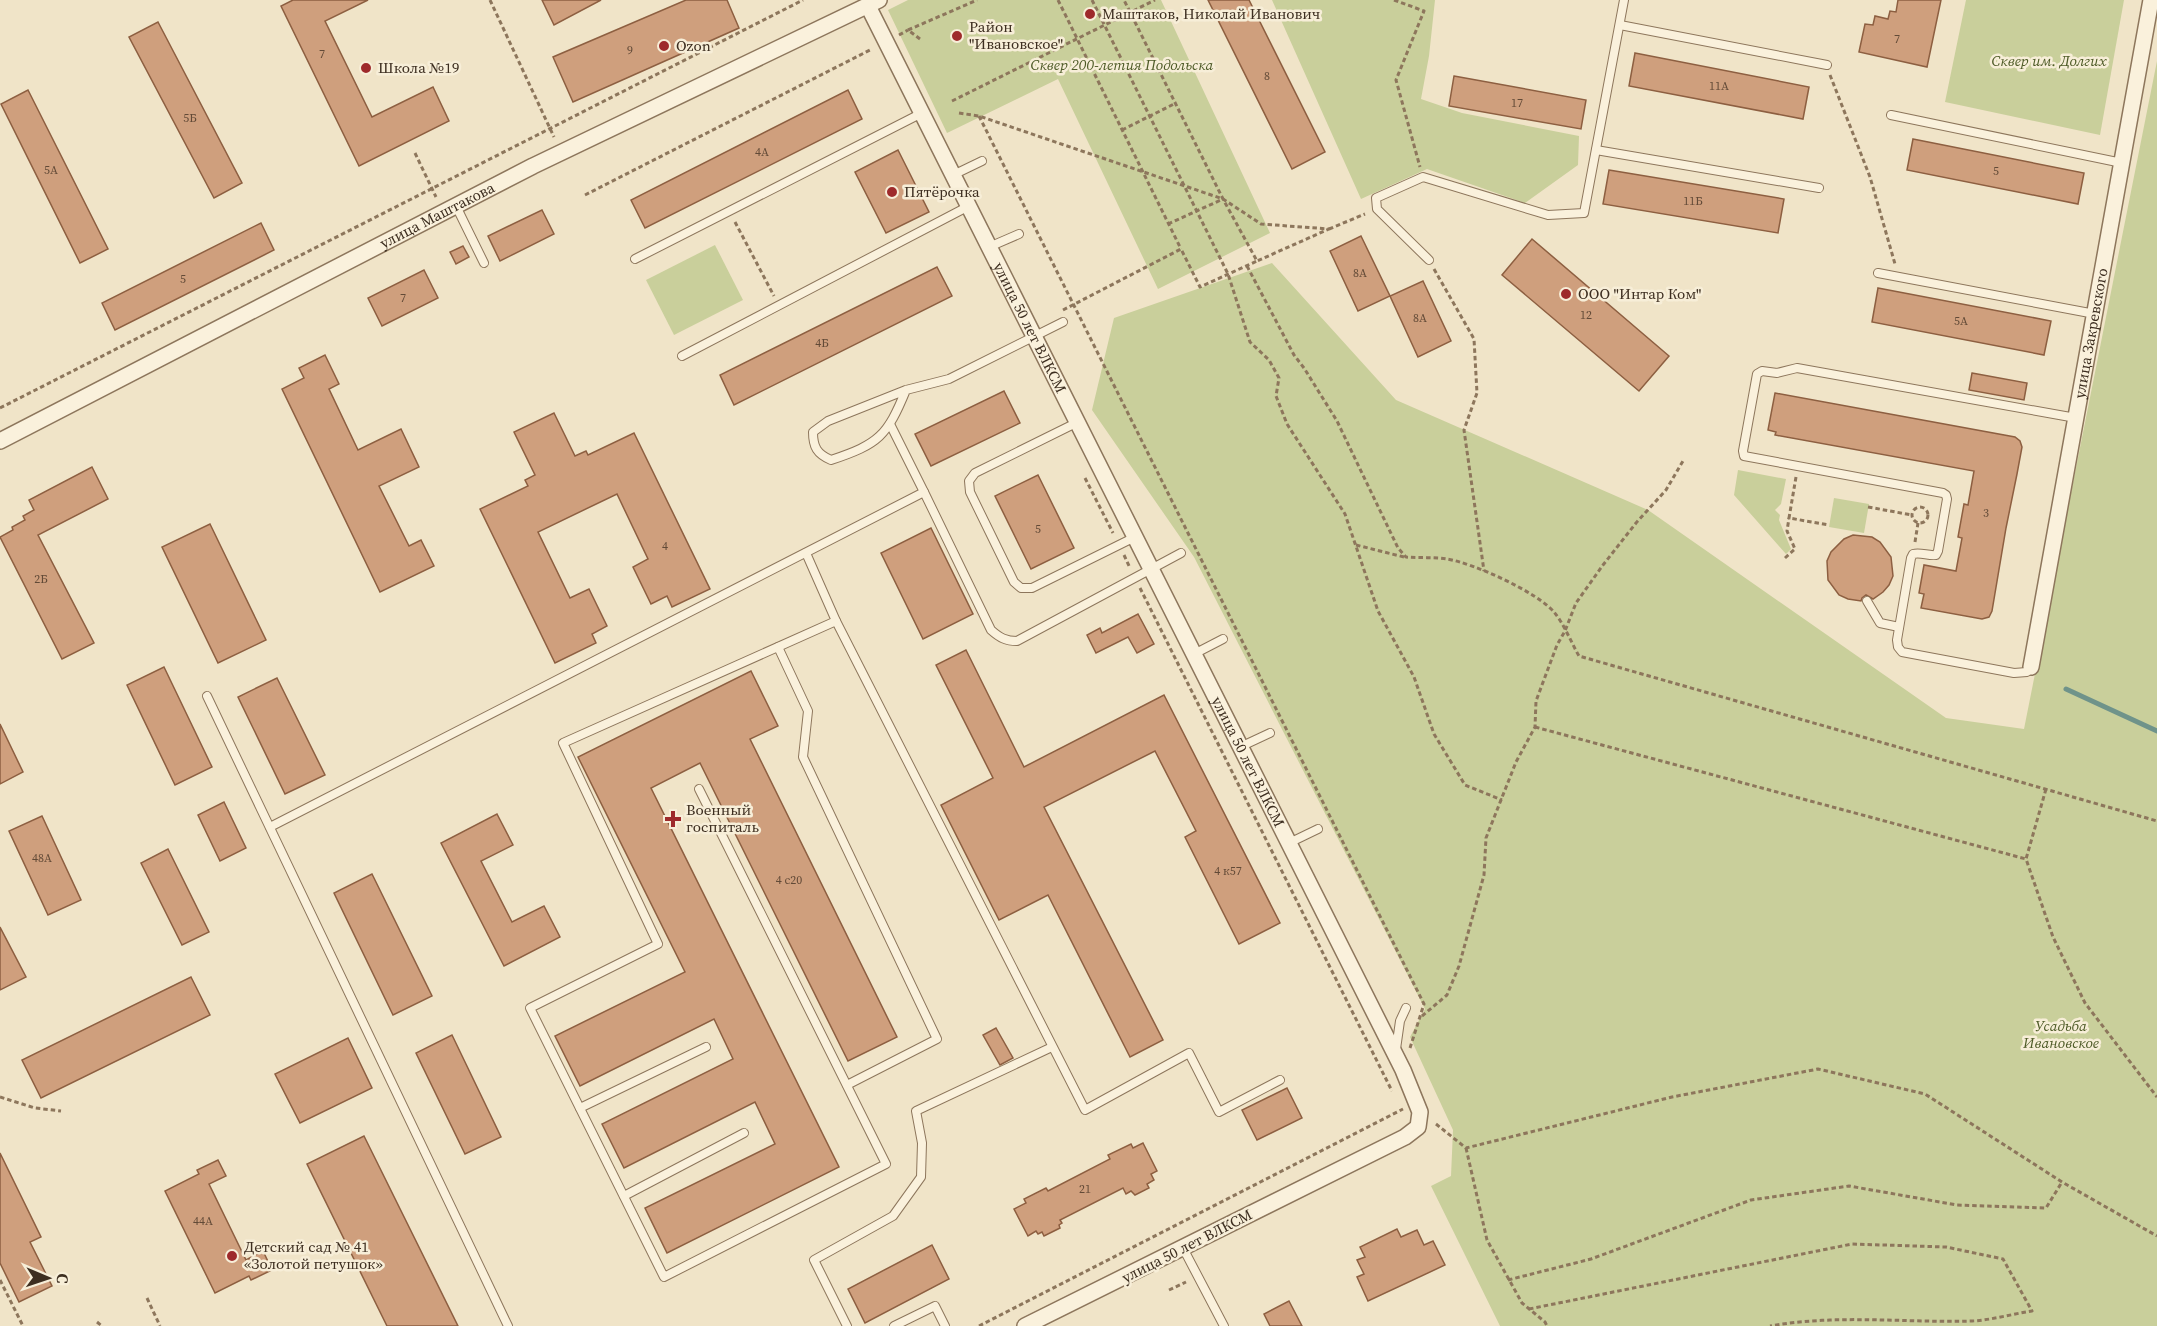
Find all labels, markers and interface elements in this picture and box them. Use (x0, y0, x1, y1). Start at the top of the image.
place label: Маштаков, Николай Иванович (1102, 3, 1320, 24)
marker: Маштаков, Николай Иванович (1083, 7, 1097, 21)
place label: Район "Ивановское" (969, 16, 1063, 54)
marker: Район "Ивановское" (950, 29, 964, 43)
house number: 7 (1894, 31, 1900, 47)
place label: Ozon (676, 35, 711, 56)
marker: Ozon (657, 39, 671, 53)
house number: 9 (627, 42, 633, 58)
house number: 7 (319, 46, 325, 62)
park label: Сквер им. Долгих (1991, 50, 2108, 71)
park label: Сквер 200-летия Подольска (1031, 54, 1214, 75)
place label: Школа №19 (378, 57, 460, 78)
marker: Школа №19 (359, 61, 373, 75)
house number: 8 (1264, 68, 1270, 84)
house number: 11А (1709, 78, 1729, 94)
house number: 17 (1511, 95, 1523, 111)
house number: 5Б (183, 110, 197, 126)
house number: 4А (755, 144, 769, 160)
house number: 5А (44, 162, 58, 178)
house number: 5 (1993, 163, 1999, 179)
street label: улица Маштакова (376, 176, 498, 253)
place label: Пятёрочка (904, 181, 980, 202)
marker: Пятёрочка (885, 185, 899, 199)
house number: 11Б (1683, 193, 1703, 209)
street label: улица 50 лет ВЛКСМ (988, 258, 1072, 396)
house number: 8А (1353, 265, 1367, 281)
street label: улица Закревского (2068, 266, 2113, 400)
house number: 5 (180, 271, 186, 287)
place label: ООО "Интар Ком" (1578, 283, 1701, 304)
marker: ООО "Интар Ком" (1559, 287, 1573, 301)
house number: 7 (400, 290, 406, 306)
house number: 12 (1580, 307, 1592, 323)
house number: 8А (1413, 310, 1427, 326)
house number: 5А (1954, 313, 1968, 329)
house number: 4Б (815, 335, 829, 351)
house number: 3 (1983, 505, 1989, 521)
house number: 5 (1035, 521, 1041, 537)
house number: 4 (662, 538, 668, 554)
house number: 2Б (34, 571, 48, 587)
street label: улица 50 лет ВЛКСМ (1207, 693, 1290, 831)
place label: Военный госпиталь (686, 799, 759, 837)
marker: Военный госпиталь (664, 810, 682, 828)
house number: 48А (32, 850, 52, 866)
house number: 4 к57 (1214, 863, 1242, 879)
house number: 4 с20 (776, 872, 802, 888)
park label: Усадьба Ивановское (2022, 1015, 2099, 1053)
house number: 21 (1079, 1181, 1091, 1197)
street label: улица 50 лет ВЛКСМ (1118, 1204, 1256, 1288)
house number: 44А (193, 1213, 213, 1229)
place label: Детский сад № 41 «Золотой петушок» (244, 1236, 383, 1274)
north arrow (18, 1248, 78, 1308)
marker: Детский сад № 41 «Золотой петушок» (225, 1249, 239, 1263)
text: С (52, 1273, 74, 1284)

